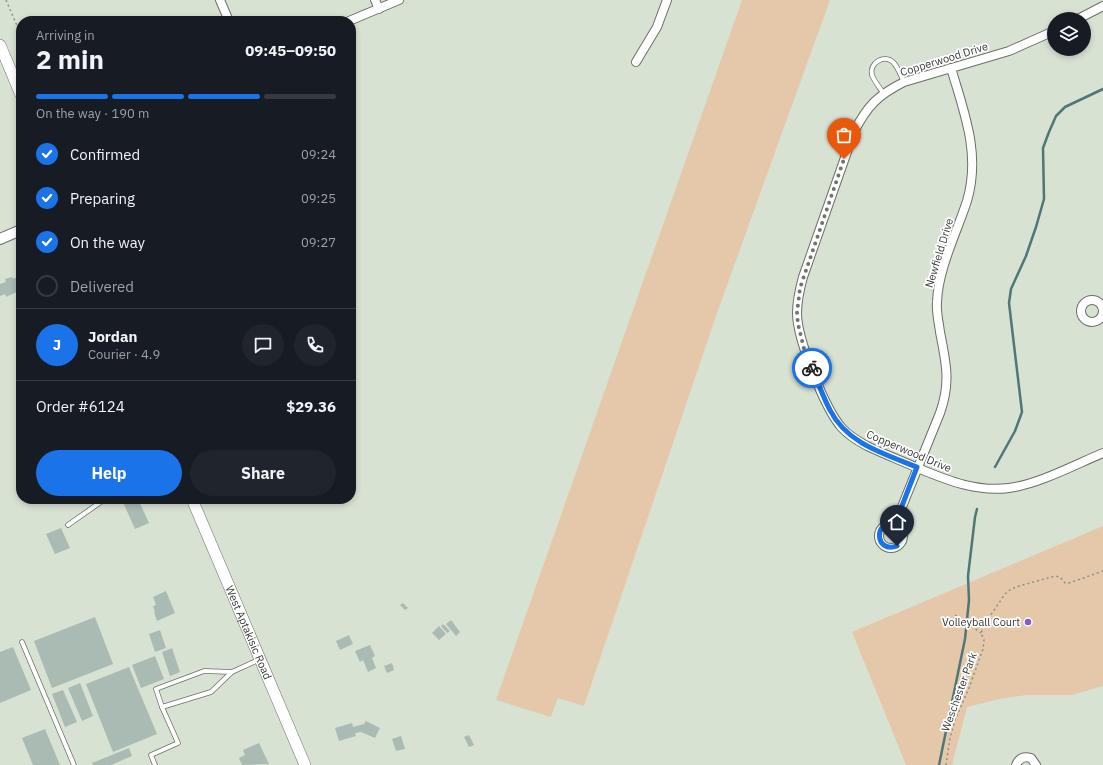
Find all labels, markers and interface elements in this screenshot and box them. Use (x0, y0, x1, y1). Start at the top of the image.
map controls (1047, 12, 1091, 56)
button: layers (1047, 12, 1091, 56)
text: Arriving in (36, 27, 95, 44)
street label: Copperwood Drive (898, 39, 990, 79)
text: 09:45–09:50 (245, 41, 336, 60)
text: 2 min (36, 42, 104, 76)
text: On the way · 190 m (36, 105, 149, 122)
pin (827, 118, 861, 159)
icon: bag (833, 124, 855, 146)
icon: check (36, 143, 58, 165)
text: Confirmed (70, 145, 140, 164)
text: 09:24 (301, 146, 336, 163)
icon: check (36, 187, 58, 209)
text: Preparing (70, 189, 135, 208)
text: 09:25 (301, 190, 336, 207)
street label: Newfield Drive (922, 217, 956, 289)
icon: check (36, 231, 58, 253)
text: On the way (70, 233, 145, 252)
text: 09:27 (301, 234, 336, 251)
text: Delivered (70, 277, 134, 296)
button: chat (242, 324, 284, 366)
button: phone (294, 324, 336, 366)
text: Jordan (88, 327, 137, 346)
text: J (53, 335, 61, 354)
text: Courier · 4.9 (88, 346, 160, 363)
courier (792, 348, 832, 388)
icon: bike (801, 357, 823, 379)
text: Order #6124 (36, 397, 125, 416)
text: $29.36 (286, 397, 336, 416)
street label: Copperwood Drive (864, 427, 954, 475)
button: Help (36, 450, 182, 496)
button: Share (190, 450, 336, 496)
pin (880, 505, 914, 546)
icon: home (886, 511, 908, 533)
street label: West Aptakisic Road (223, 583, 275, 682)
place label: Volleyball Court (942, 615, 1020, 629)
marker: Volleyball Court (1023, 617, 1033, 627)
street label: Weschester Park (938, 650, 980, 733)

